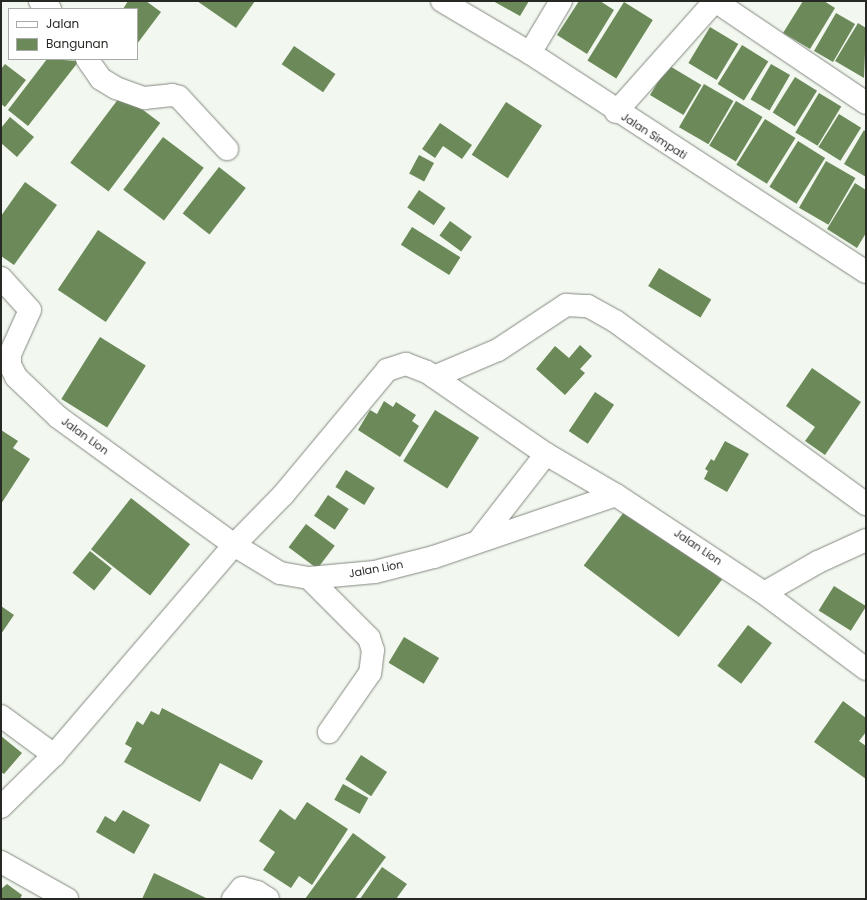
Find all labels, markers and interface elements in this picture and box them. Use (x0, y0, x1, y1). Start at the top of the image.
legend (8, 8, 138, 60)
text: Jalan (46, 15, 79, 32)
text: Bangunan (46, 35, 108, 52)
street label: Jalan Simpati (619, 110, 689, 162)
street label: Jalan Lion (59, 415, 111, 457)
street label: Jalan Lion (672, 526, 724, 568)
street label: Jalan Lion (348, 558, 404, 580)

